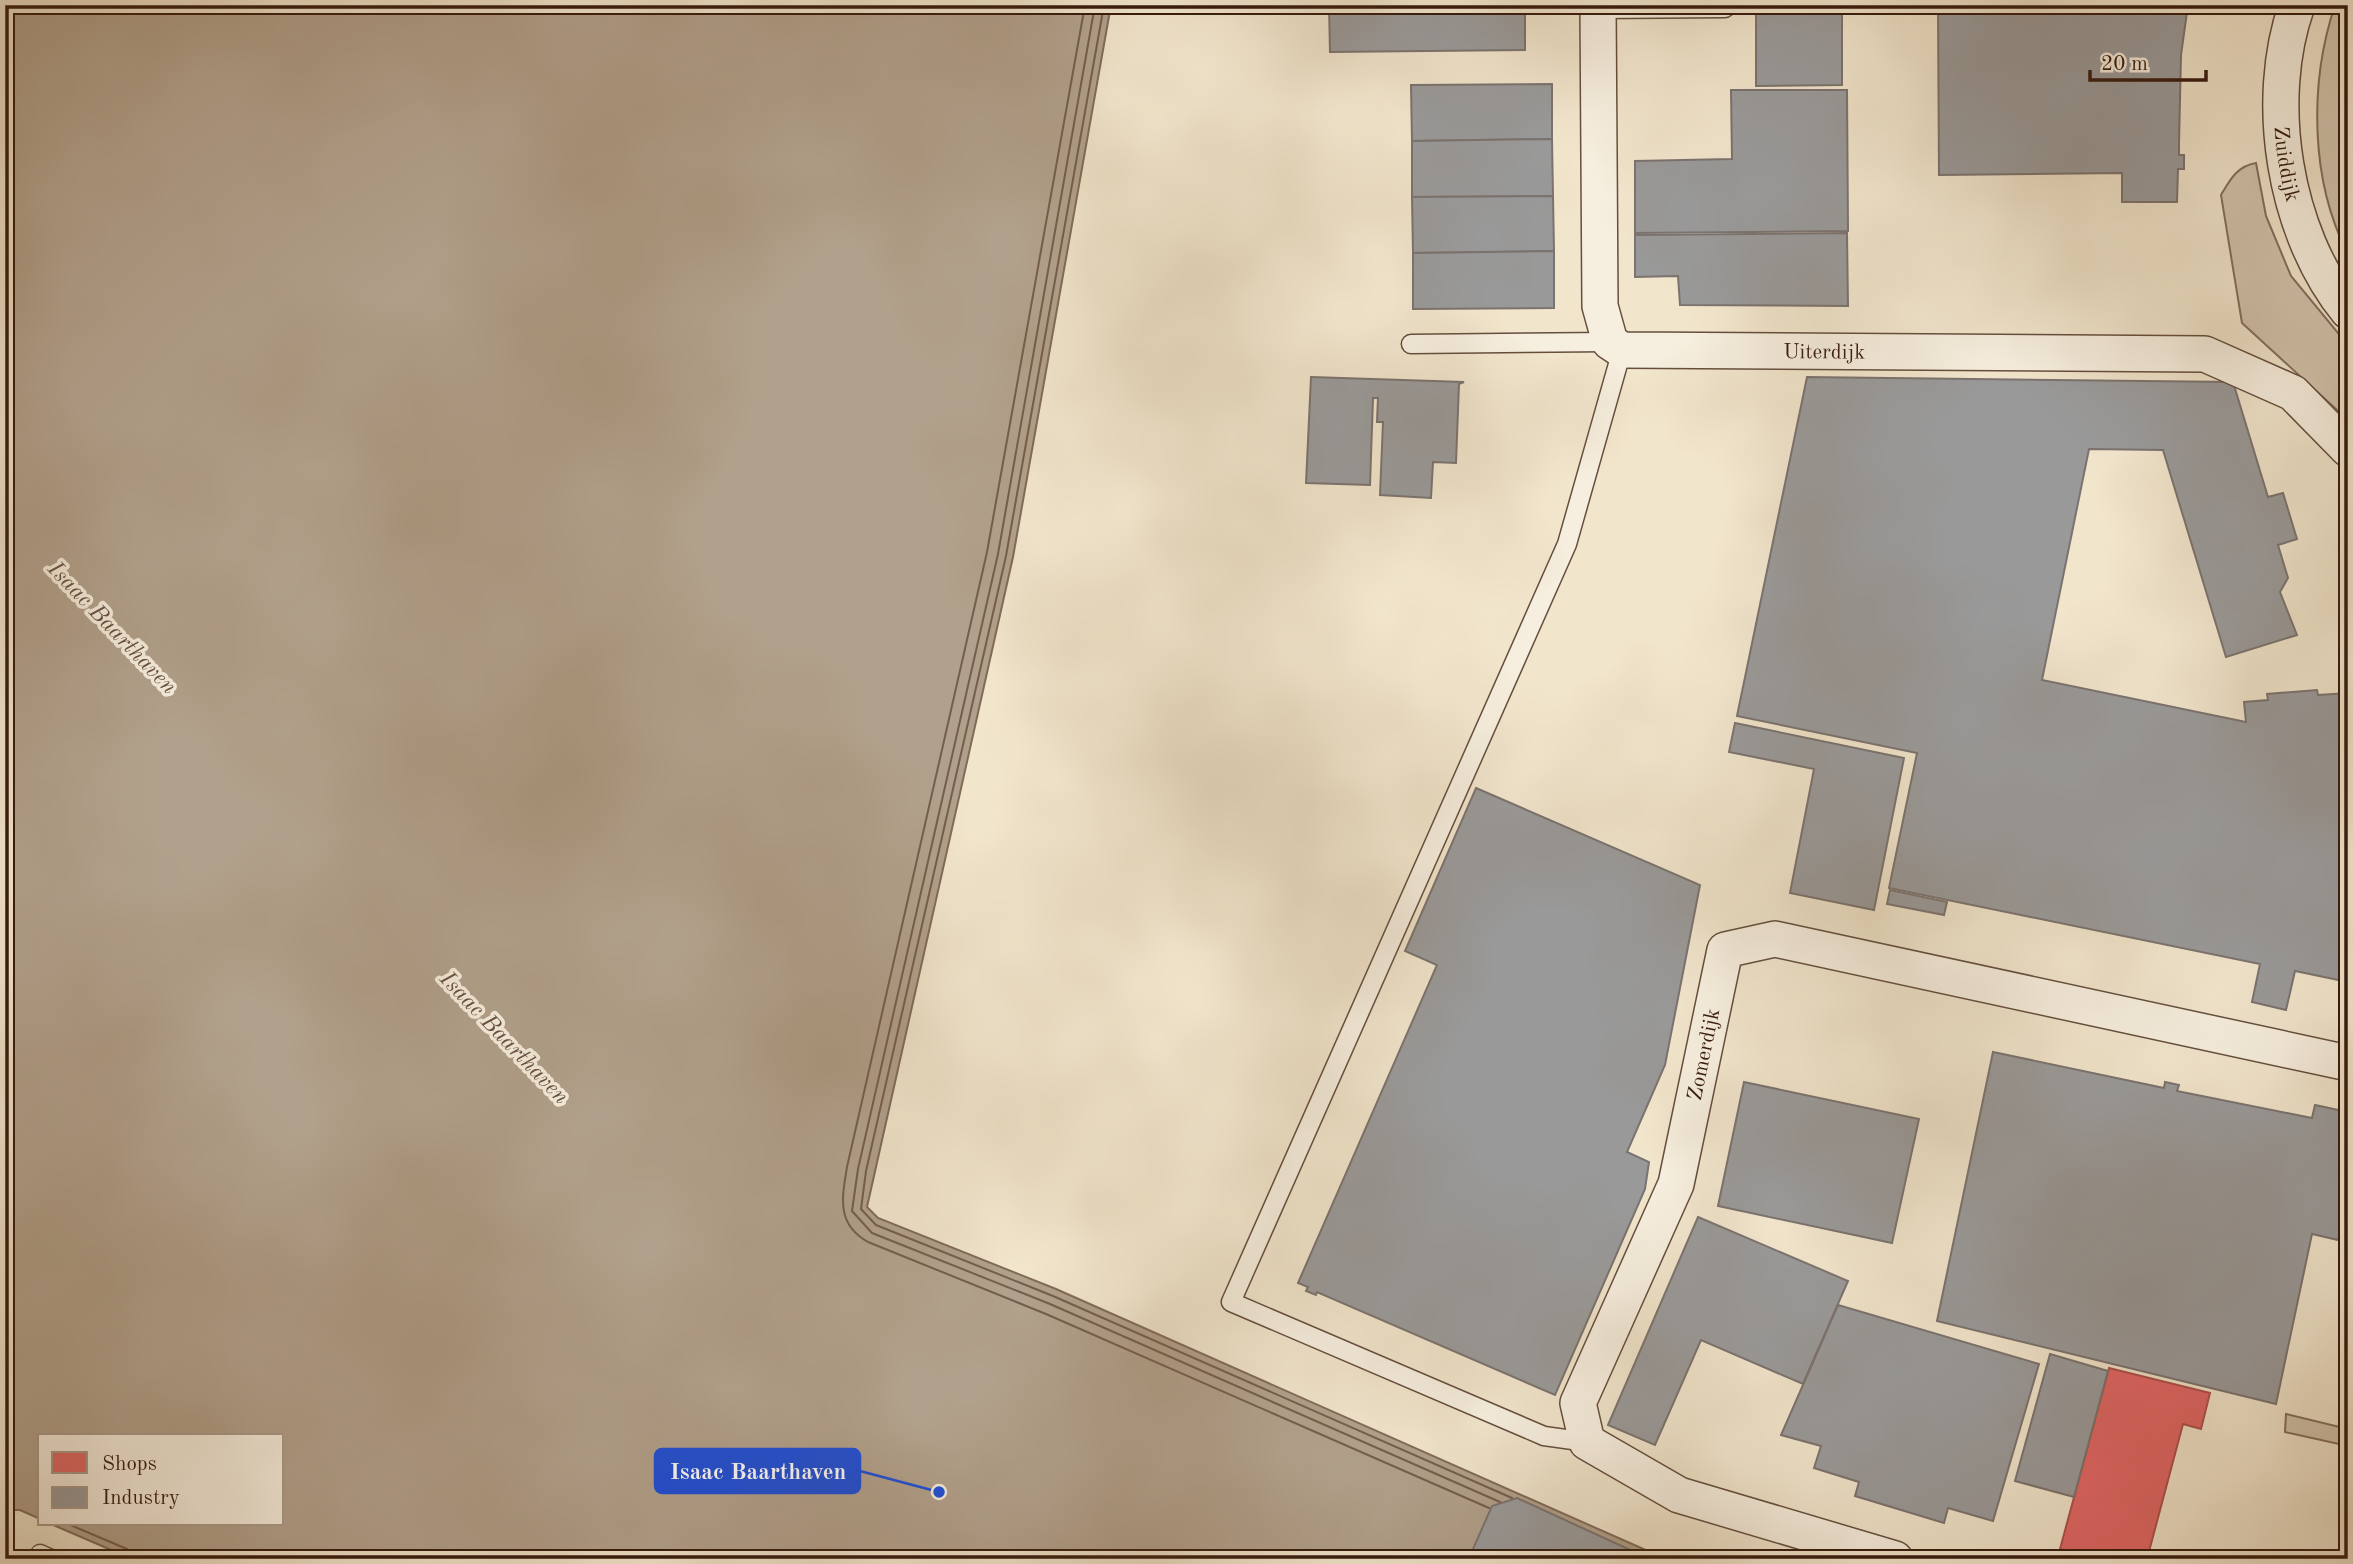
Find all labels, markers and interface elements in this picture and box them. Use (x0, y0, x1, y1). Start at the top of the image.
scale bar (2090, 38, 2206, 82)
text: 20 m (2101, 54, 2148, 75)
street label: Zuiddijk (2269, 126, 2302, 204)
street label: Uiterdijk (1783, 342, 1865, 364)
water label: Isaac Baarthaven (42, 557, 181, 699)
water label: Isaac Baarthaven (434, 967, 573, 1109)
street label: Zomerdijk (1685, 1007, 1725, 1102)
legend (38, 1434, 284, 1526)
callout: Isaac Baarthaven (655, 1449, 860, 1493)
text: Shops (102, 1454, 157, 1475)
text: Isaac Baarthaven (670, 1461, 847, 1484)
text: Industry (102, 1488, 180, 1509)

